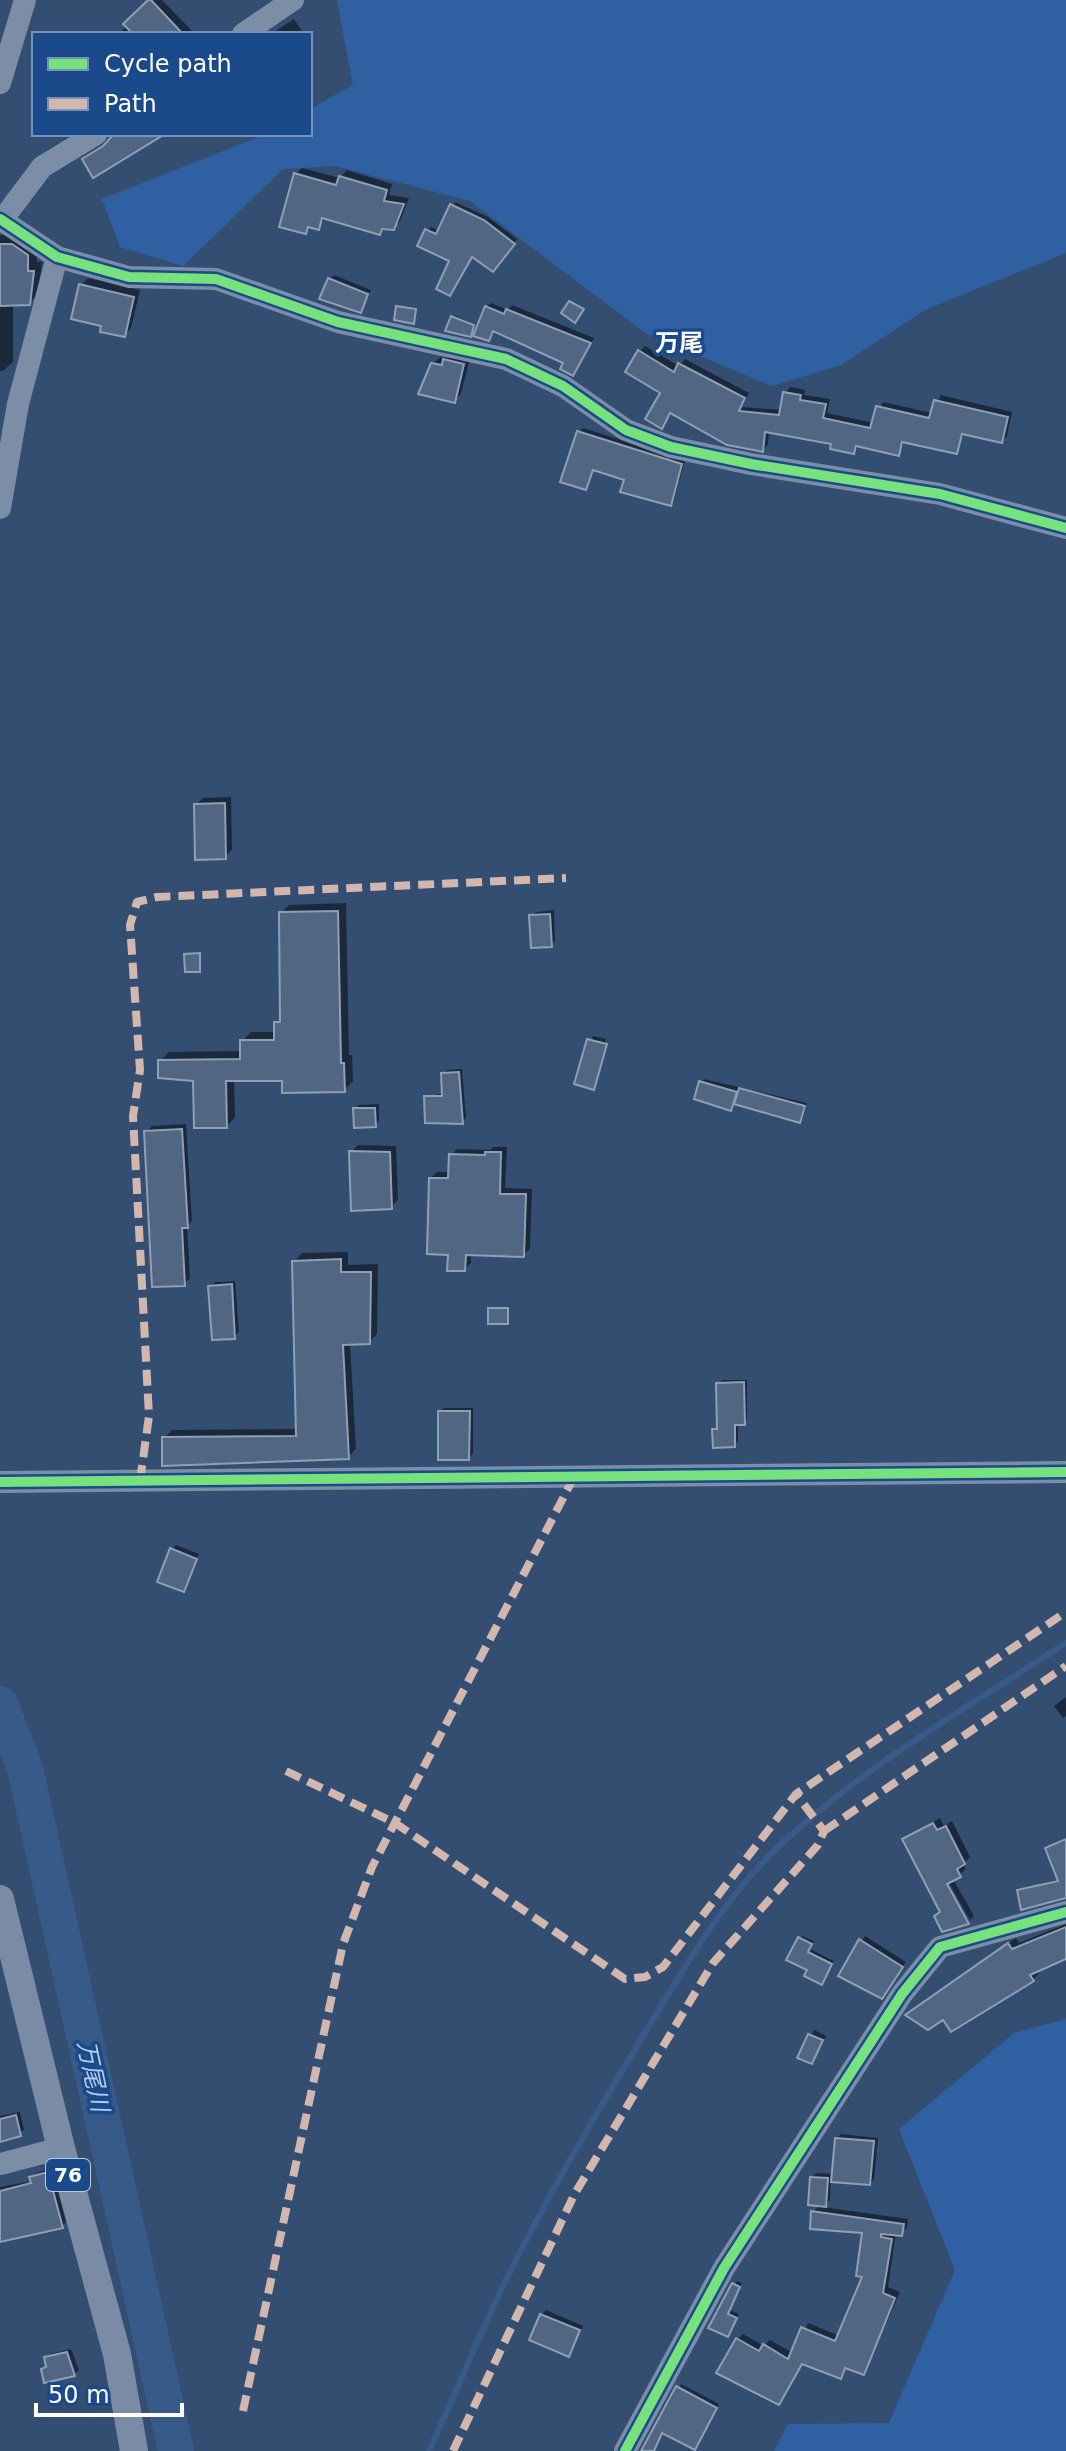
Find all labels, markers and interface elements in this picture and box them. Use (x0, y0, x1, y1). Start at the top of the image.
legend (32, 32, 312, 136)
text: Cycle path (104, 50, 232, 78)
text: Path (104, 90, 157, 118)
district label: 万尾 (655, 329, 703, 357)
water label: 万尾川 (72, 2038, 115, 2117)
road number: 76 (46, 2159, 90, 2191)
scale bar (36, 2367, 182, 2417)
text: 50 m (48, 2381, 110, 2409)

